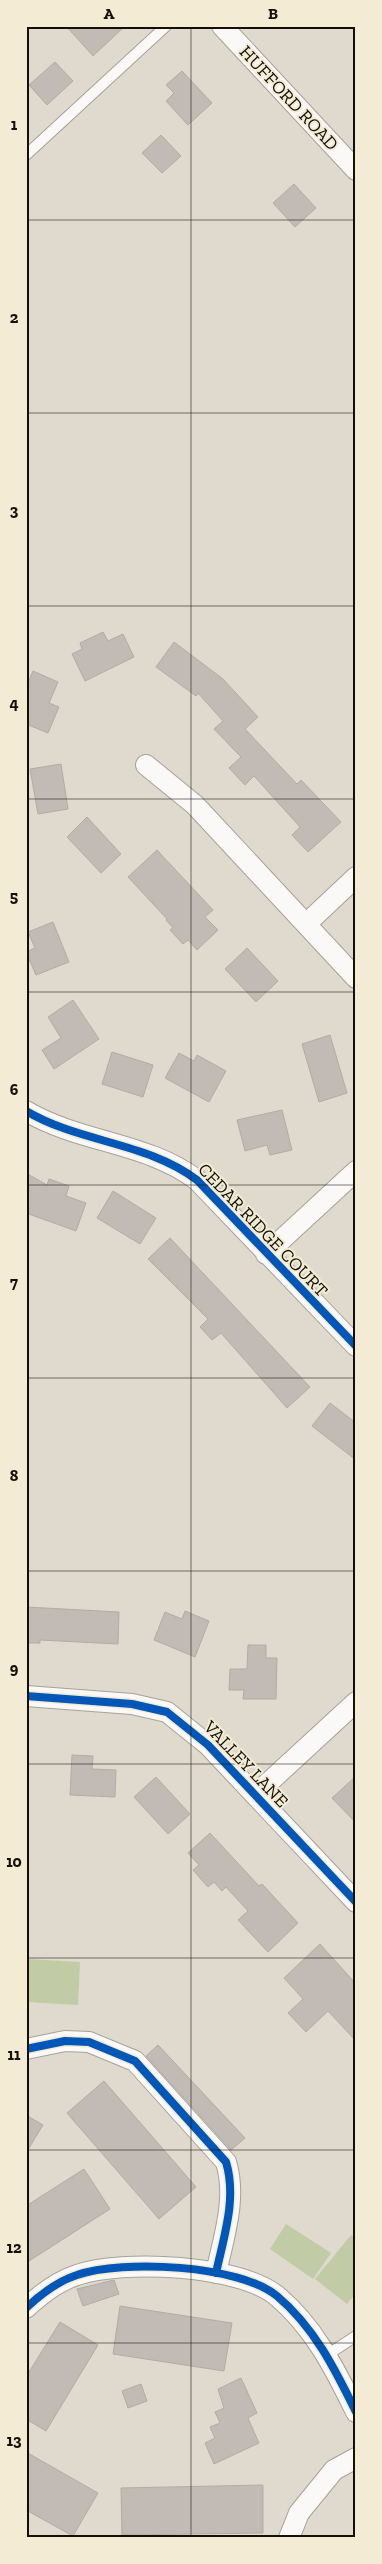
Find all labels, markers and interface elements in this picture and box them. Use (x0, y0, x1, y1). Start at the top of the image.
text: A (104, 4, 115, 23)
text: B (268, 4, 278, 23)
street label: HUFFORD ROAD (235, 41, 343, 155)
text: 1 (11, 115, 18, 134)
text: 2 (10, 308, 19, 327)
text: 3 (10, 501, 19, 520)
text: 4 (9, 694, 19, 713)
text: 5 (10, 887, 18, 906)
text: 6 (10, 1080, 19, 1099)
street label: CEDAR RIDGE COURT (193, 1158, 333, 1302)
text: 7 (10, 1273, 18, 1292)
text: 8 (10, 1466, 19, 1485)
text: 9 (10, 1659, 19, 1678)
street label: VALLEY LANE (198, 1715, 293, 1812)
text: 10 (6, 1852, 22, 1871)
text: 11 (8, 2045, 21, 2064)
text: 12 (6, 2238, 22, 2257)
text: 13 (7, 2431, 22, 2450)

